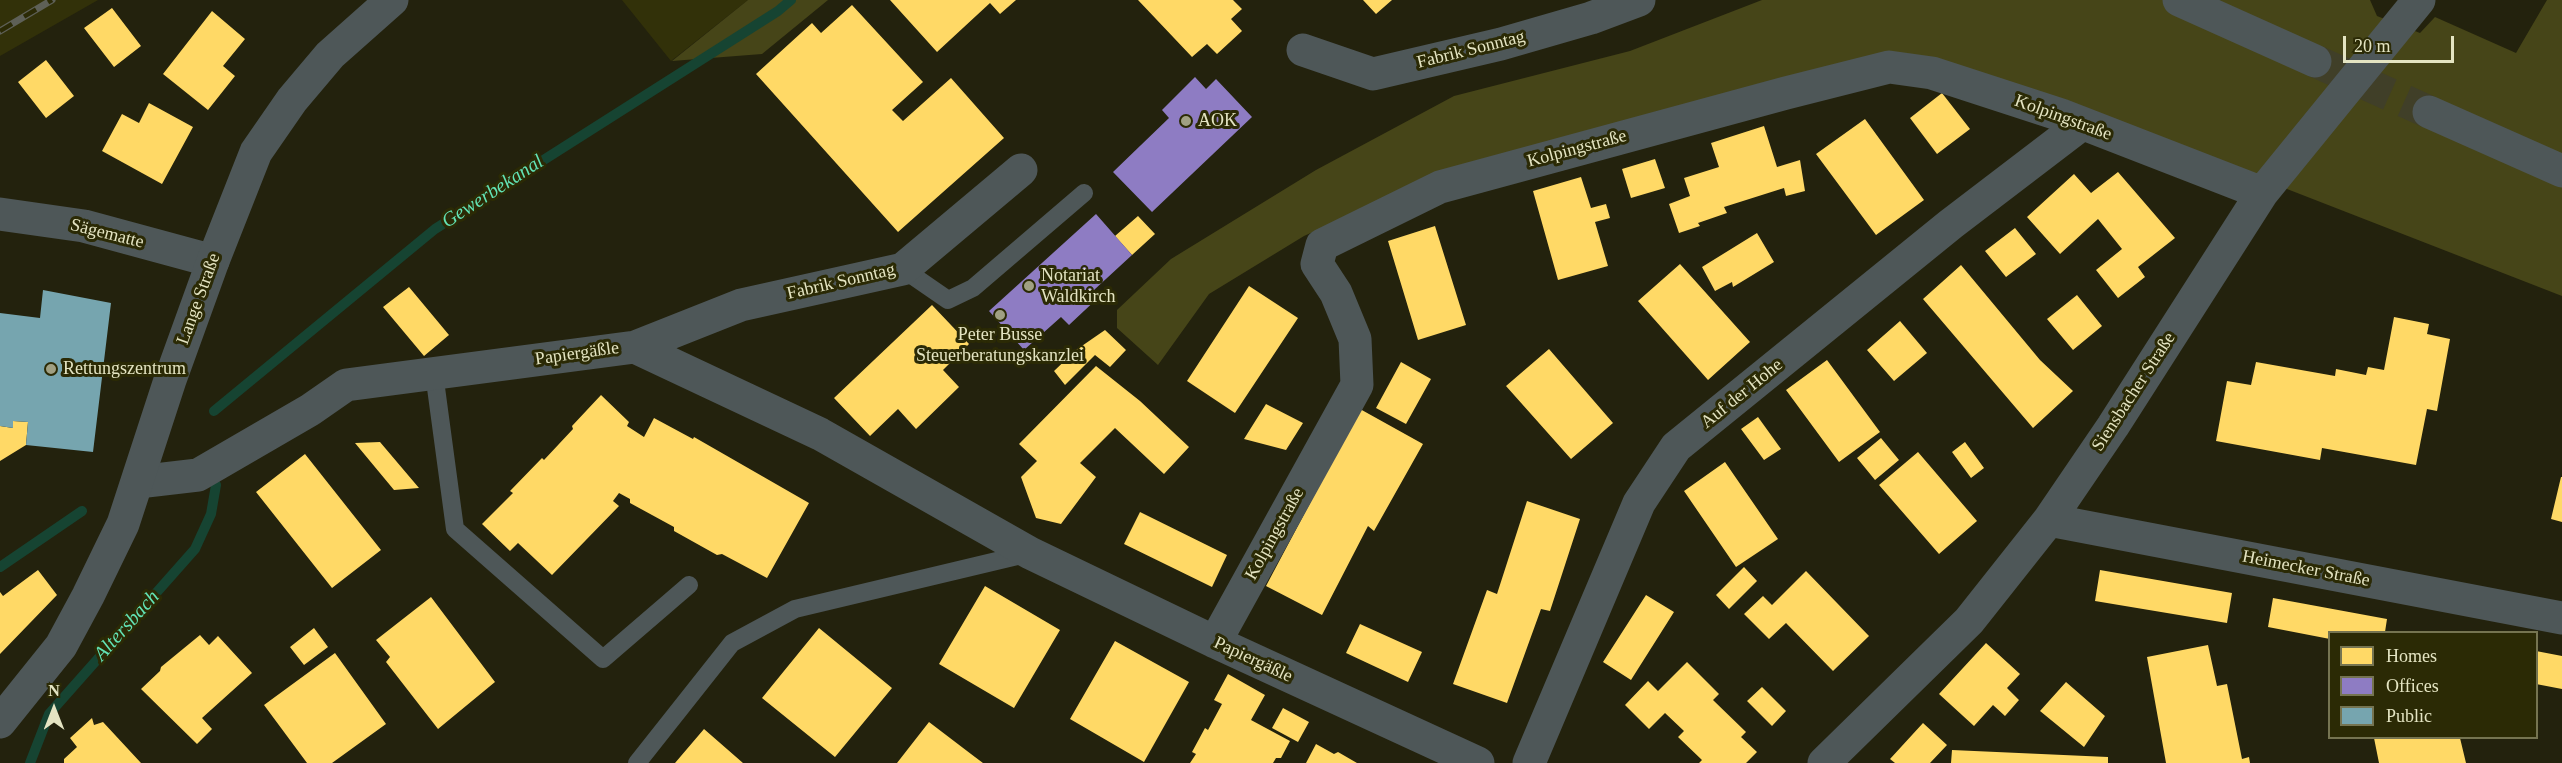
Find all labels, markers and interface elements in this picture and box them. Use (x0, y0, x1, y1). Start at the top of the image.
scale bar (2346, 24, 2457, 62)
street label: Fabrik Sonntag (1415, 26, 1527, 74)
text: 20 m (2354, 36, 2391, 56)
street label: Kolpingstraße (2011, 90, 2115, 146)
place label: AOK (1198, 110, 1237, 132)
marker: AOK (1179, 114, 1193, 128)
street label: Kolpingstraße (1525, 125, 1629, 173)
water label: Gewerbekanal (438, 150, 548, 234)
street label: Sägematte (68, 214, 146, 254)
street label: Lange Straße (173, 250, 225, 348)
street label: Fabrik Sonntag (785, 259, 897, 305)
place label: Notariat Waldkirch (1041, 265, 1116, 308)
marker: Notariat Waldkirch (1022, 279, 1036, 293)
marker: Peter Busse Steuerberatungskanzlei (993, 308, 1007, 322)
place label: Peter Busse Steuerberatungskanzlei (916, 324, 1084, 366)
street label: Siensbacher Straße (2088, 328, 2180, 456)
street label: Papiergäßle (534, 337, 620, 371)
street label: Auf der Hohe (1697, 354, 1787, 434)
place label: Rettungszentrum (63, 358, 186, 380)
marker: Rettungszentrum (44, 362, 58, 376)
street label: Kolpingstraße (1241, 484, 1309, 584)
street label: Heimecker Straße (2240, 546, 2372, 592)
water label: Altersbach (89, 586, 165, 666)
legend (2328, 631, 2538, 739)
street label: Papiergäßle (1210, 632, 1296, 688)
text: Homes (2386, 646, 2437, 666)
text: Offices (2386, 676, 2439, 696)
north arrow (24, 679, 84, 739)
text: N (48, 682, 60, 699)
text: Public (2386, 706, 2432, 726)

